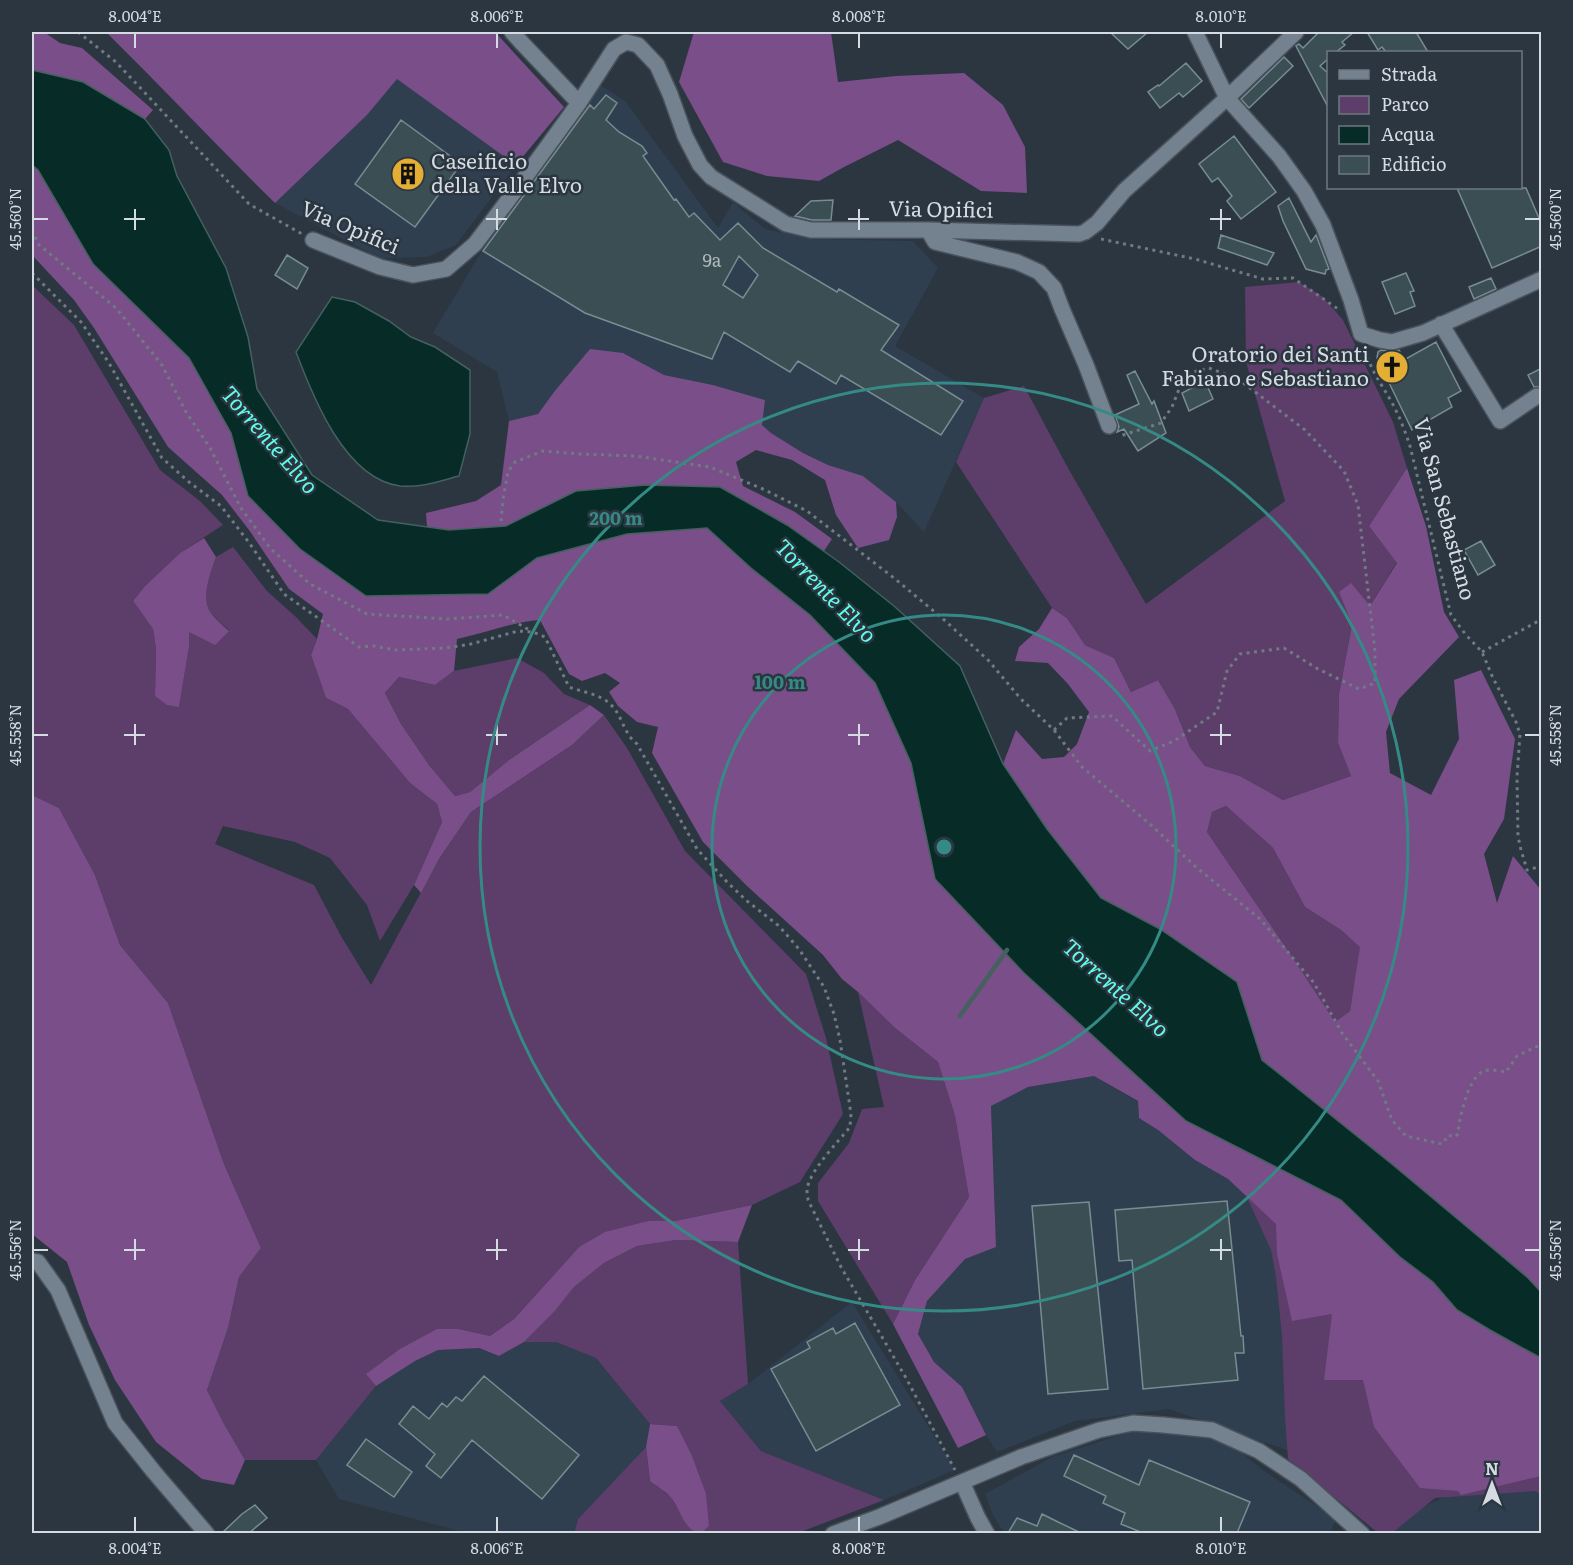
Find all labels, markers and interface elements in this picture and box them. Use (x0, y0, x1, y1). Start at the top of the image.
text: 8.004°E (108, 4, 162, 27)
text: 8.006°E (470, 4, 524, 27)
text: 8.008°E (832, 4, 886, 27)
text: 8.010°E (1195, 4, 1247, 27)
legend (1327, 51, 1522, 189)
text: Strada (1381, 60, 1438, 87)
text: Parco (1381, 90, 1429, 117)
text: Acqua (1381, 120, 1435, 147)
place label: Caseificio della Valle Elvo (431, 144, 582, 199)
text: Edificio (1381, 150, 1447, 177)
building icon: Caseificio della Valle Elvo (390, 156, 426, 192)
text: 45.560°N (3, 188, 26, 250)
text: 45.560°N (1543, 188, 1566, 250)
street label: Via Opifici (297, 191, 405, 260)
street label: Via Opifici (888, 191, 994, 224)
house number: 9a (702, 246, 722, 273)
place label: Oratorio dei Santi Fabiano e Sebastiano (1161, 337, 1369, 392)
church icon: Oratorio dei Santi Fabiano e Sebastiano (1374, 349, 1410, 385)
water label: Torrente Elvo (215, 378, 327, 500)
street label: Via San Sebastiano (1407, 414, 1486, 603)
text: 200 m (589, 504, 643, 531)
water label: Torrente Elvo (769, 530, 885, 650)
text: 100 m (754, 668, 806, 695)
text: 45.558°N (3, 704, 26, 766)
text: 45.558°N (1543, 704, 1566, 766)
centre of rings (934, 837, 954, 857)
water label: Torrente Elvo (1056, 930, 1178, 1044)
text: 45.556°N (3, 1219, 26, 1281)
text: 45.556°N (1543, 1219, 1566, 1281)
north arrow (1462, 1454, 1522, 1514)
text: N (1485, 1456, 1499, 1480)
text: 8.004°E (108, 1536, 162, 1559)
text: 8.006°E (470, 1536, 524, 1559)
text: 8.008°E (832, 1536, 886, 1559)
text: 8.010°E (1195, 1536, 1247, 1559)

